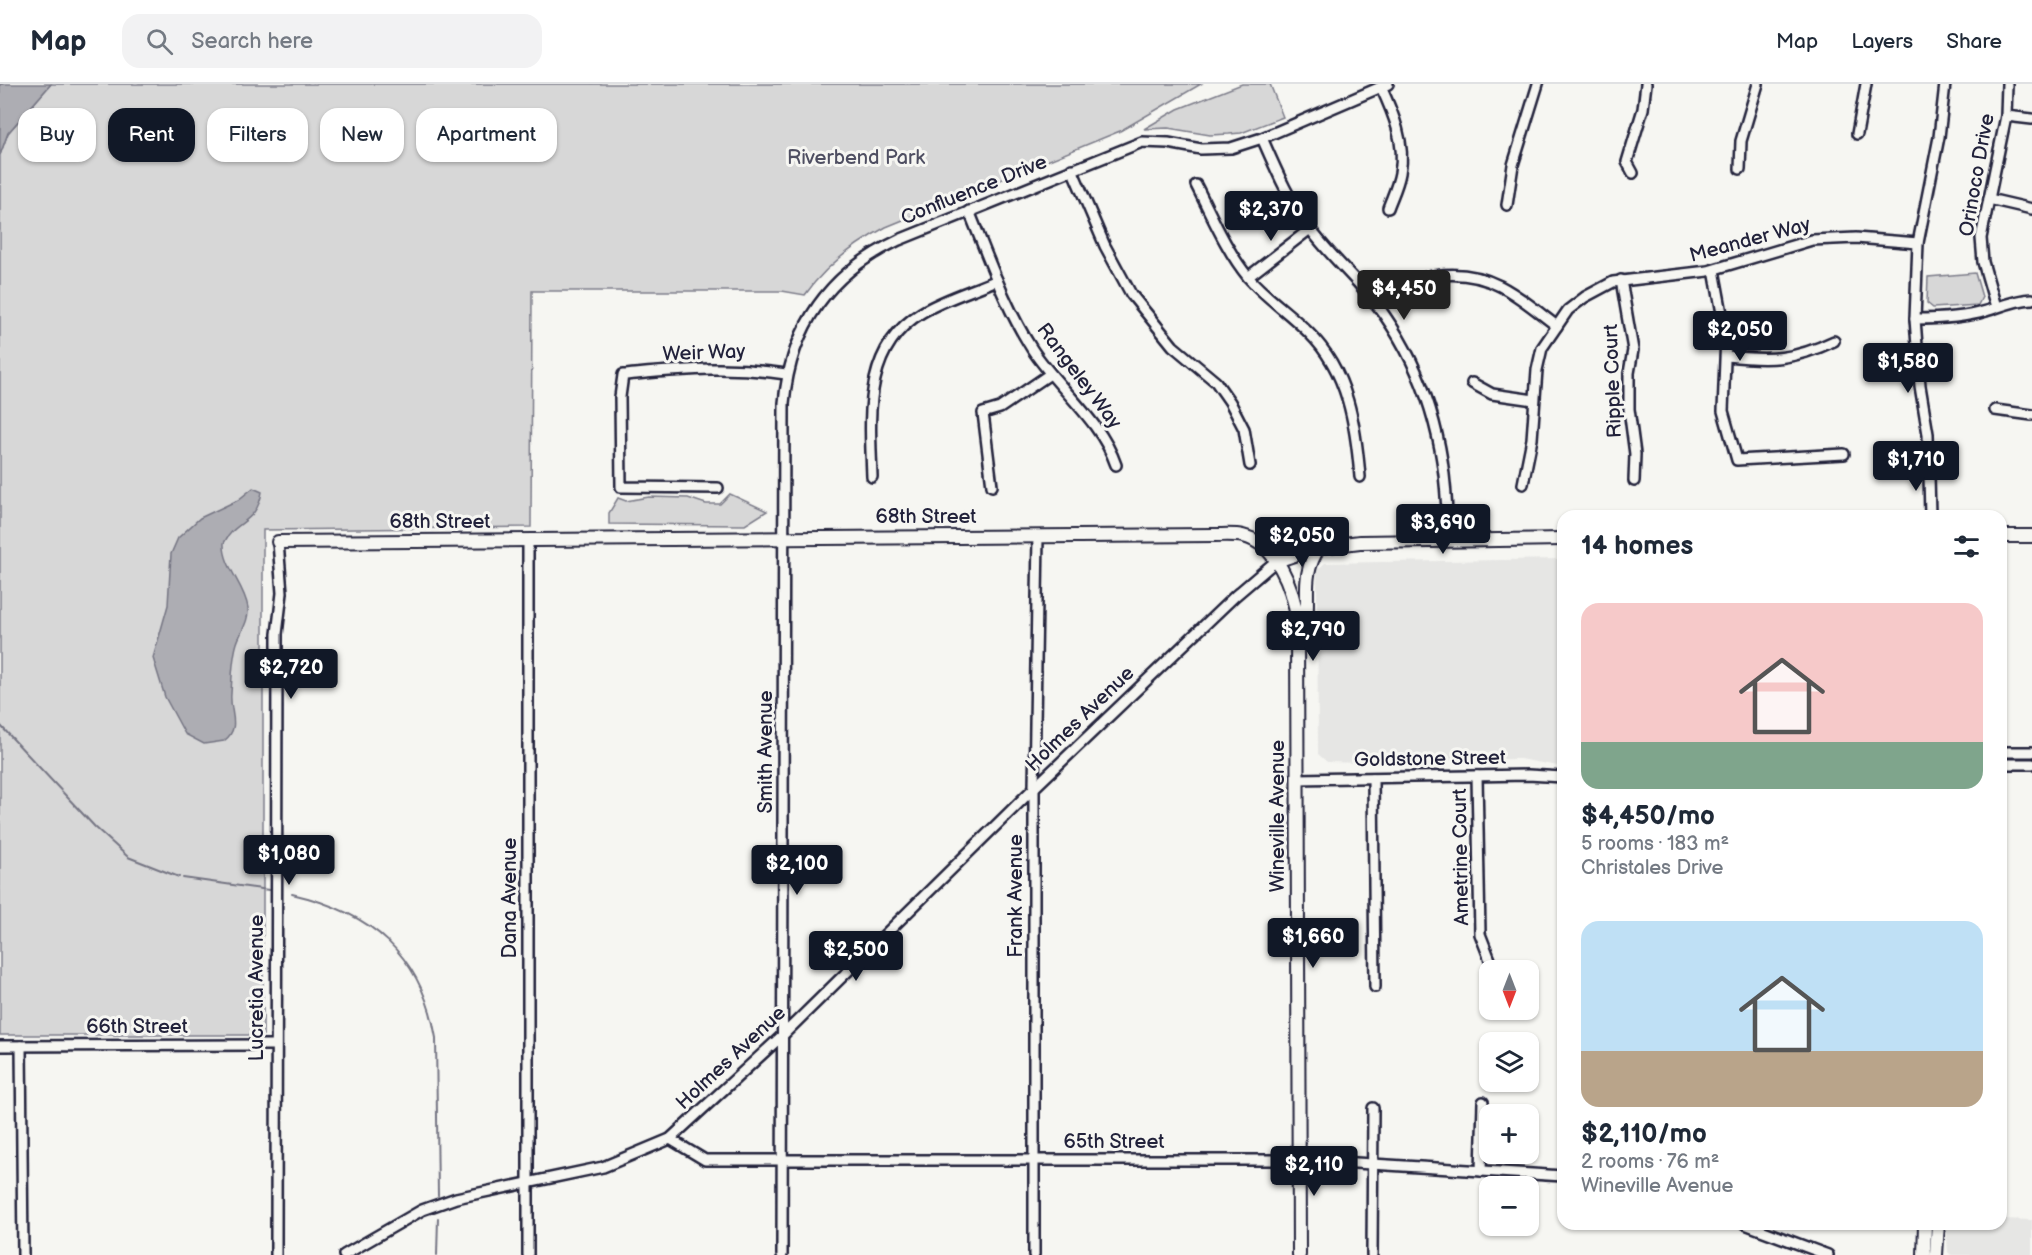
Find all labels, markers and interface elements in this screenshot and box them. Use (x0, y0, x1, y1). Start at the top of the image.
search box (122, 14, 542, 68)
text: Map (30, 25, 86, 58)
icon: search (143, 25, 176, 58)
text: Search here (191, 28, 313, 55)
text: Map (1776, 29, 1818, 54)
text: Layers (1851, 29, 1913, 54)
text: Share (1946, 29, 2002, 54)
chip: Buy (18, 108, 96, 162)
chip: Rent (108, 108, 195, 162)
chip: Filters (207, 108, 308, 162)
chip: New (320, 108, 404, 162)
chip: Apartment (416, 108, 557, 162)
street label: Orinoco Drive (1954, 112, 2000, 238)
park label: Riverbend Park (787, 146, 925, 170)
street label: Confluence Drive (897, 150, 1051, 230)
pin: $2,370 (1222, 191, 1320, 242)
text: $2,370 (1239, 198, 1303, 222)
street label: Meander Way (1687, 212, 1813, 268)
pin: $4,450 (1355, 270, 1453, 321)
text: $4,450 (1371, 277, 1437, 301)
pin: $2,050 (1691, 311, 1789, 362)
street label: Rangeley Way (1031, 318, 1127, 434)
text: $2,050 (1707, 318, 1773, 342)
street label: Ripple Court (1599, 324, 1627, 438)
street label: Weir Way (662, 340, 746, 366)
pin: $1,580 (1859, 343, 1957, 394)
text: $1,580 (1877, 350, 1939, 374)
pin: $1,710 (1867, 441, 1965, 492)
text: $1,710 (1887, 448, 1945, 472)
pin: $3,690 (1394, 504, 1492, 555)
street label: 68th Street (876, 505, 977, 529)
street label: 68th Street (390, 510, 491, 534)
text: $3,690 (1410, 511, 1476, 535)
pin: $2,050 (1253, 517, 1351, 568)
text: $2,050 (1269, 524, 1335, 548)
icon: filters (1950, 530, 1983, 563)
text: 14 homes (1581, 531, 1693, 562)
pin: $2,790 (1264, 611, 1362, 662)
text: $2,790 (1281, 618, 1345, 642)
icon: home (1728, 642, 1836, 750)
pin: $2,720 (242, 649, 340, 700)
text: $2,720 (259, 656, 323, 680)
street label: Holmes Avenue (1021, 661, 1139, 777)
street label: Smith Avenue (754, 690, 778, 814)
street label: Wineville Avenue (1266, 740, 1290, 892)
street label: Goldstone Street (1354, 746, 1506, 772)
street label: Ametrine Court (1448, 788, 1474, 926)
text: $4,450/mo (1581, 801, 1715, 832)
text: 5 rooms · 183 m² (1581, 832, 1729, 856)
street label: Frank Avenue (1004, 834, 1028, 958)
pin: $1,080 (240, 835, 338, 886)
street label: Dana Avenue (498, 837, 522, 958)
text: $1,080 (258, 842, 320, 866)
pin: $2,100 (748, 845, 846, 896)
text: $2,100 (766, 852, 828, 876)
text: Christales Drive (1581, 856, 1723, 880)
street label: Lucretia Avenue (245, 915, 269, 1061)
pin: $1,660 (1264, 918, 1362, 969)
text: $1,660 (1282, 925, 1344, 949)
pin: $2,500 (807, 931, 905, 982)
text: $2,500 (823, 938, 889, 962)
north arrow (1479, 960, 1539, 1020)
map controls (1479, 960, 1539, 1236)
icon: home (1728, 960, 1836, 1068)
street label: Holmes Avenue (671, 1001, 791, 1115)
street label: 66th Street (86, 1015, 188, 1039)
button: layers (1479, 1032, 1539, 1092)
button: + (1479, 1104, 1539, 1164)
text: $2,110/mo (1581, 1119, 1707, 1150)
street label: 65th Street (1064, 1130, 1164, 1154)
pin: $2,110 (1265, 1146, 1363, 1197)
text: 2 rooms · 76 m² (1581, 1150, 1719, 1174)
text: $2,110 (1285, 1153, 1343, 1177)
text: Wineville Avenue (1581, 1174, 1733, 1198)
button: − (1479, 1176, 1539, 1236)

